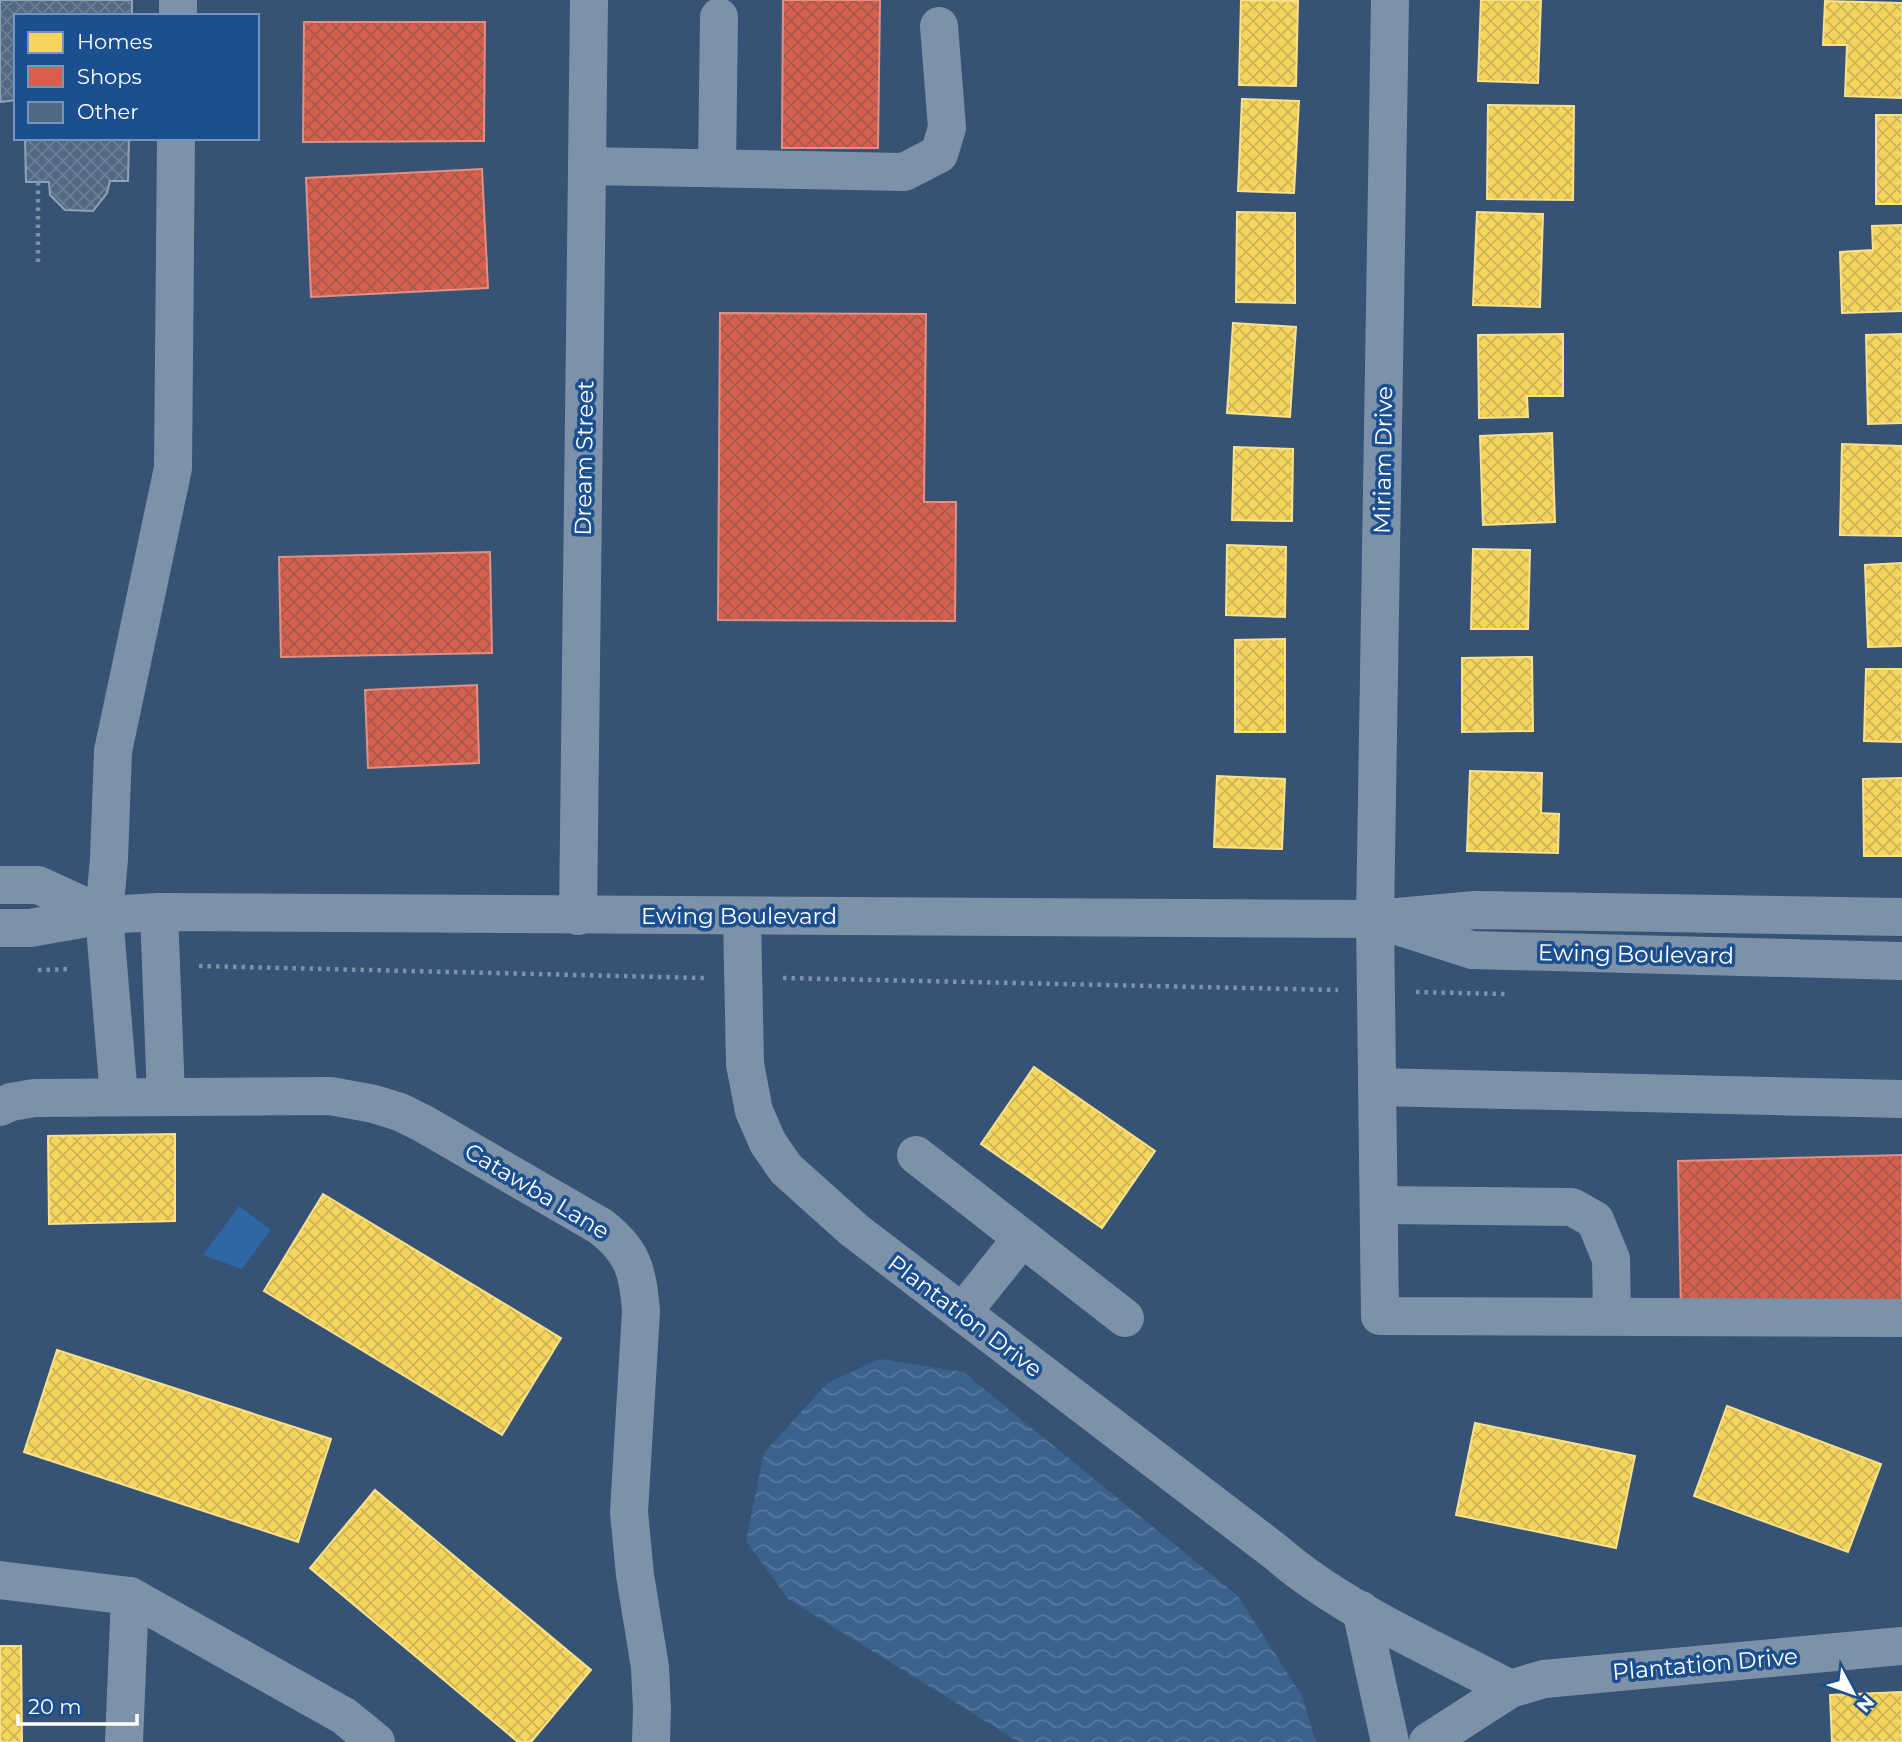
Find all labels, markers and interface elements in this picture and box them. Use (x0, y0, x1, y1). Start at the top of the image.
legend (14, 14, 259, 140)
text: Homes (77, 29, 152, 54)
text: Shops (77, 64, 142, 89)
text: Other (77, 99, 139, 124)
street label: Dream Street (569, 380, 599, 536)
street label: Miriam Drive (1368, 386, 1398, 534)
street label: Ewing Boulevard (641, 902, 837, 930)
street label: Ewing Boulevard (1538, 938, 1734, 970)
street label: Catawba Lane (460, 1137, 614, 1245)
street label: Plantation Drive (882, 1249, 1048, 1383)
street label: Plantation Drive (1611, 1642, 1799, 1686)
north arrow (1818, 1658, 1888, 1728)
scale bar (18, 1682, 136, 1726)
text: N (1852, 1690, 1879, 1717)
text: 20 m (28, 1694, 82, 1719)

